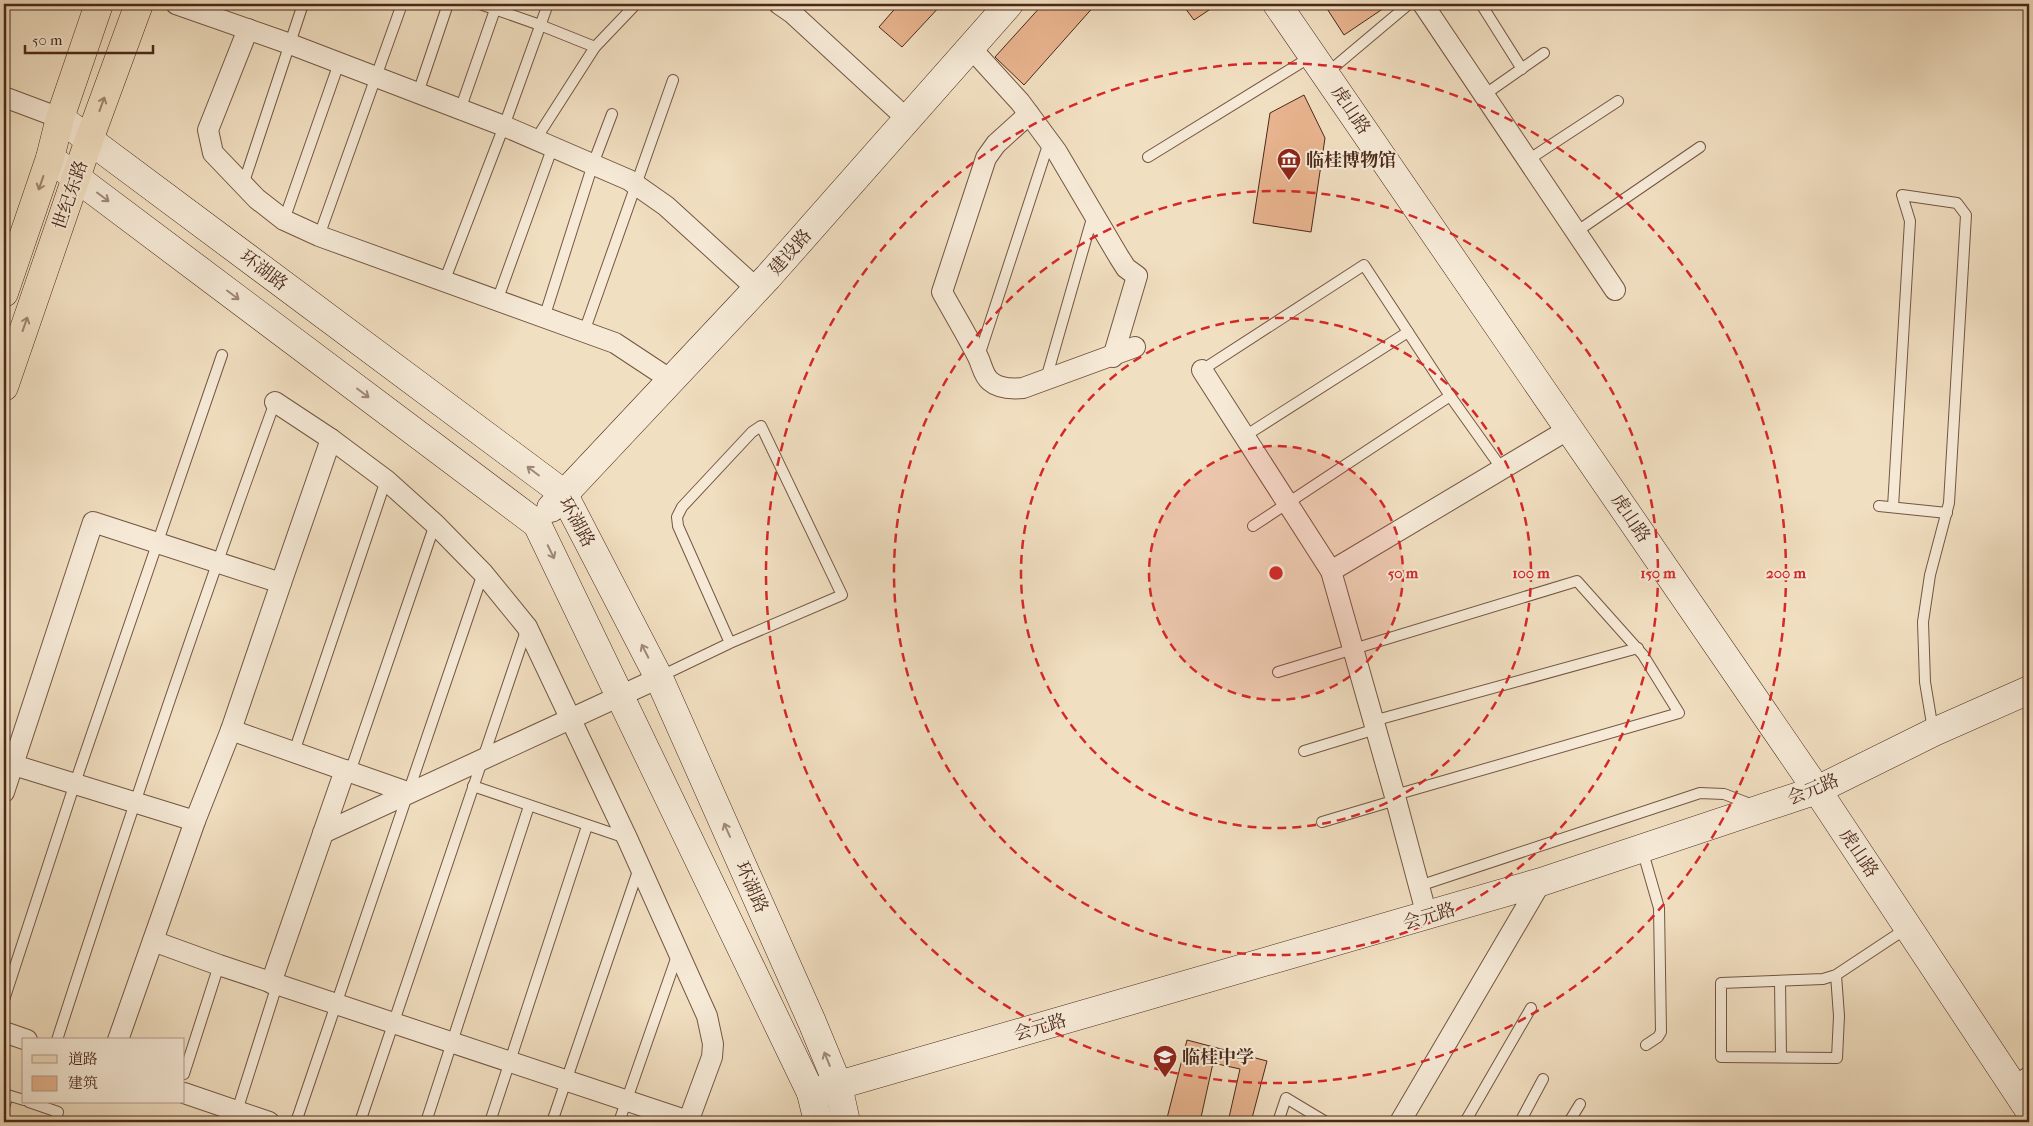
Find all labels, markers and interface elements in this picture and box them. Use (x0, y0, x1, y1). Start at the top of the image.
scale bar (25, 22, 152, 54)
text: 50 m (32, 31, 63, 49)
street label: 虎山路 (1327, 82, 1374, 139)
one-way arrow (98, 97, 107, 113)
museum icon: 临桂博物馆 (1276, 147, 1302, 181)
place label: 临桂博物馆 (1306, 150, 1396, 171)
street label: 世纪东路 (49, 158, 92, 233)
one-way arrow (36, 175, 45, 191)
one-way arrow (96, 192, 109, 203)
street label: 建设路 (765, 225, 816, 280)
street label: 环湖路 (236, 246, 292, 295)
one-way arrow (226, 290, 240, 300)
one-way arrow (21, 317, 30, 332)
one-way arrow (356, 387, 369, 398)
one-way arrow (527, 465, 540, 476)
street label: 虎山路 (1607, 490, 1654, 547)
street label: 环湖路 (554, 494, 599, 551)
one-way arrow (547, 544, 556, 559)
centre of rings (1267, 564, 1285, 582)
text: 50 m (1388, 564, 1419, 582)
text: 100 m (1512, 564, 1550, 582)
text: 150 m (1640, 564, 1676, 582)
text: 200 m (1766, 564, 1806, 582)
one-way arrow (640, 643, 650, 658)
street label: 会元路 (1784, 770, 1842, 809)
one-way arrow (721, 823, 731, 838)
street label: 虎山路 (1835, 825, 1882, 882)
street label: 环湖路 (731, 858, 772, 916)
street label: 会元路 (1400, 899, 1458, 934)
street label: 会元路 (1011, 1010, 1069, 1045)
legend (22, 1038, 185, 1104)
school or university icon: 临桂中学 (1152, 1044, 1178, 1078)
place label: 临桂中学 (1182, 1047, 1254, 1068)
text: 道路 (68, 1050, 98, 1068)
one-way arrow (822, 1052, 831, 1067)
text: 建筑 (68, 1074, 98, 1092)

